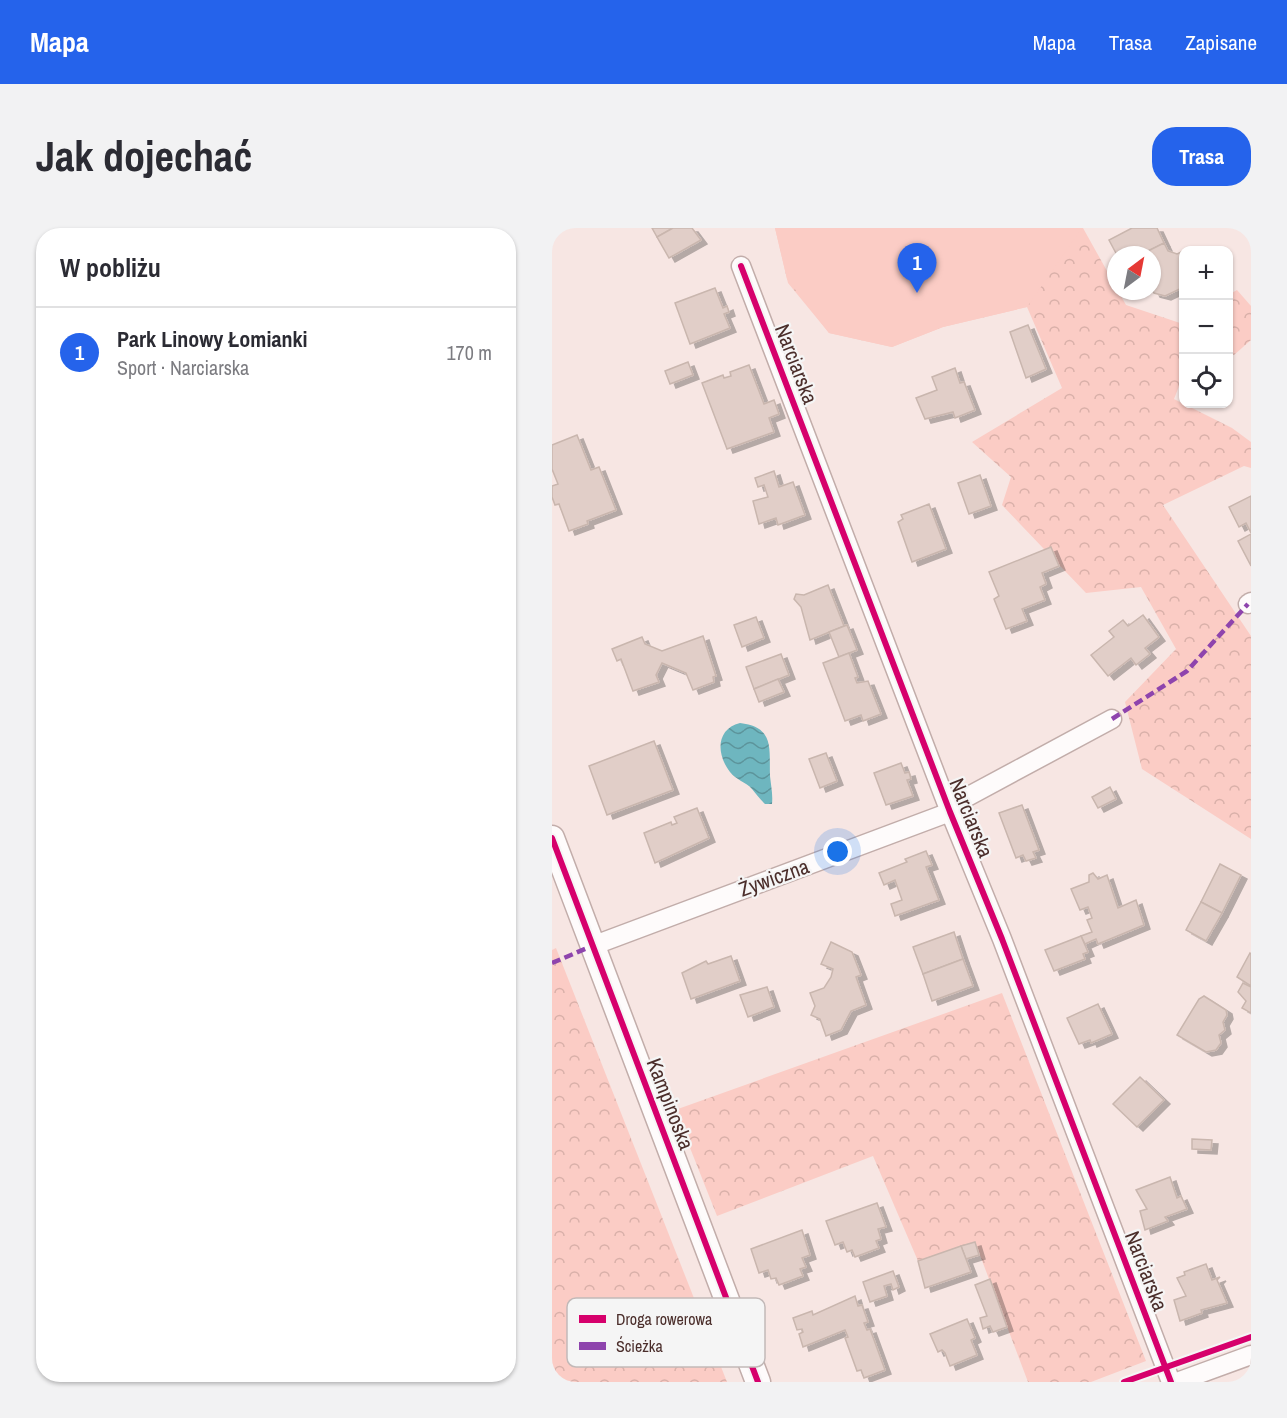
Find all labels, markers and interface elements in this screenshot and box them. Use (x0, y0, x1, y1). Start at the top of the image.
text: Mapa (30, 23, 89, 61)
text: Mapa (1033, 28, 1076, 57)
text: Trasa (1109, 28, 1152, 57)
text: Zapisane (1185, 28, 1257, 57)
button: Trasa (1152, 127, 1251, 186)
text: Jak dojechać (36, 128, 252, 184)
pin: 1 (898, 244, 937, 293)
north arrow (1107, 246, 1161, 300)
map controls (1179, 246, 1233, 408)
button: + (1179, 246, 1233, 300)
text: W pobliżu (60, 250, 161, 285)
button: − (1179, 300, 1233, 354)
street label: Narciarska (768, 320, 825, 408)
text: Park Linowy Łomianki (117, 324, 308, 354)
text: 1 (75, 339, 84, 366)
text: 170 m (446, 339, 492, 366)
text: Sport · Narciarska (117, 354, 249, 381)
button: locate (1179, 354, 1233, 408)
street label: Narciarska (942, 774, 1001, 862)
your location (823, 837, 852, 866)
street label: Żywiczna (735, 851, 813, 904)
street label: Kampinoska (640, 1054, 701, 1154)
street label: Narciarska (1118, 1227, 1175, 1315)
legend (567, 1298, 765, 1367)
text: Droga rowerowa (616, 1308, 713, 1330)
text: Ścieżka (616, 1335, 663, 1357)

